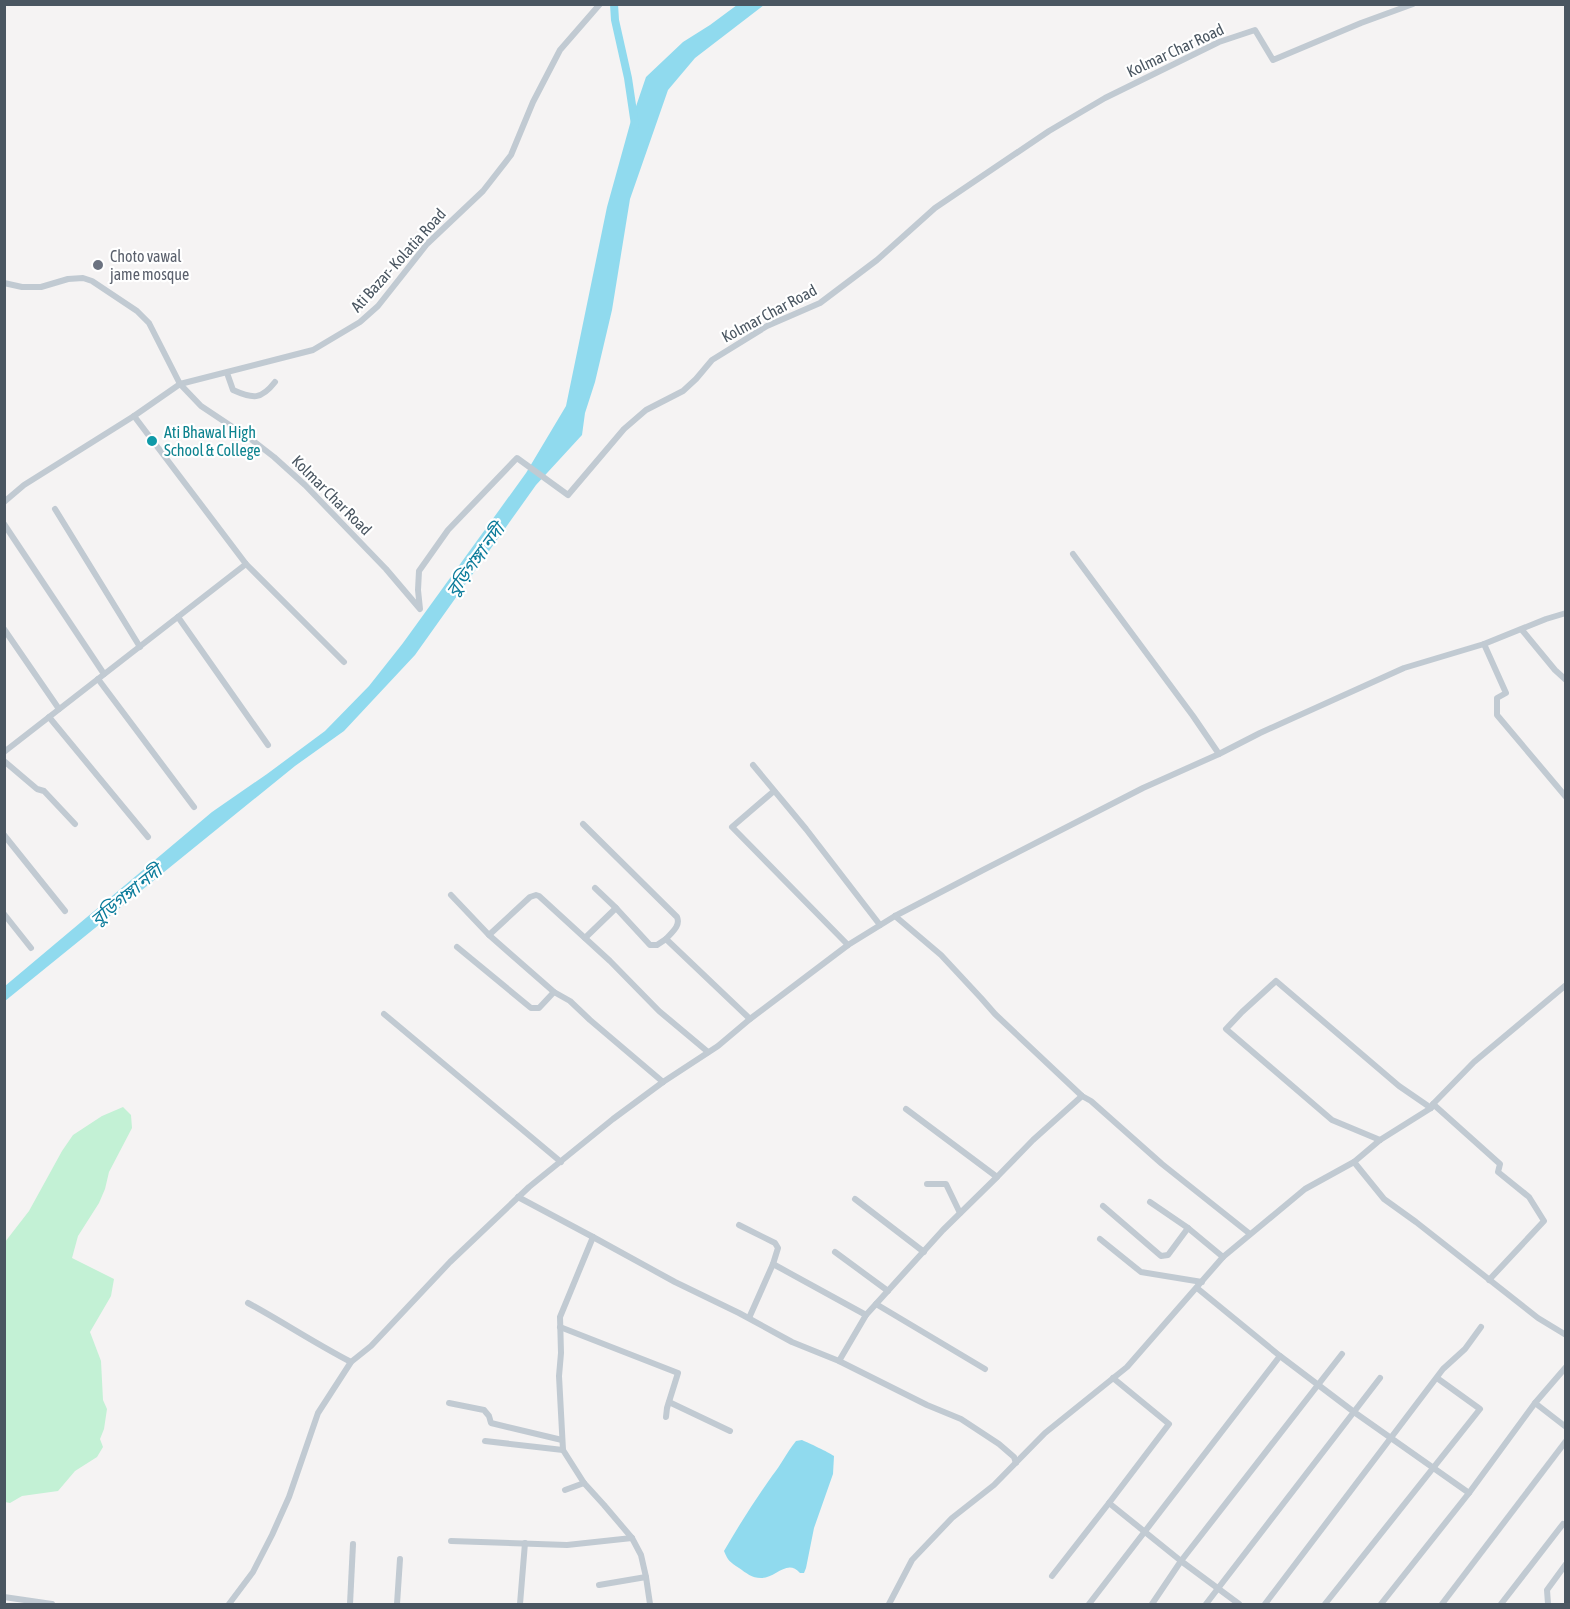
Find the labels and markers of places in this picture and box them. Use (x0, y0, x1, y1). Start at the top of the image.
place label: Choto vawal jame mosque (109, 247, 189, 284)
marker: Choto vawal jame mosque (91, 258, 105, 272)
place label: Ati Bhawal High School & College (164, 423, 261, 460)
marker: Ati Bhawal High School & College (145, 434, 159, 448)

